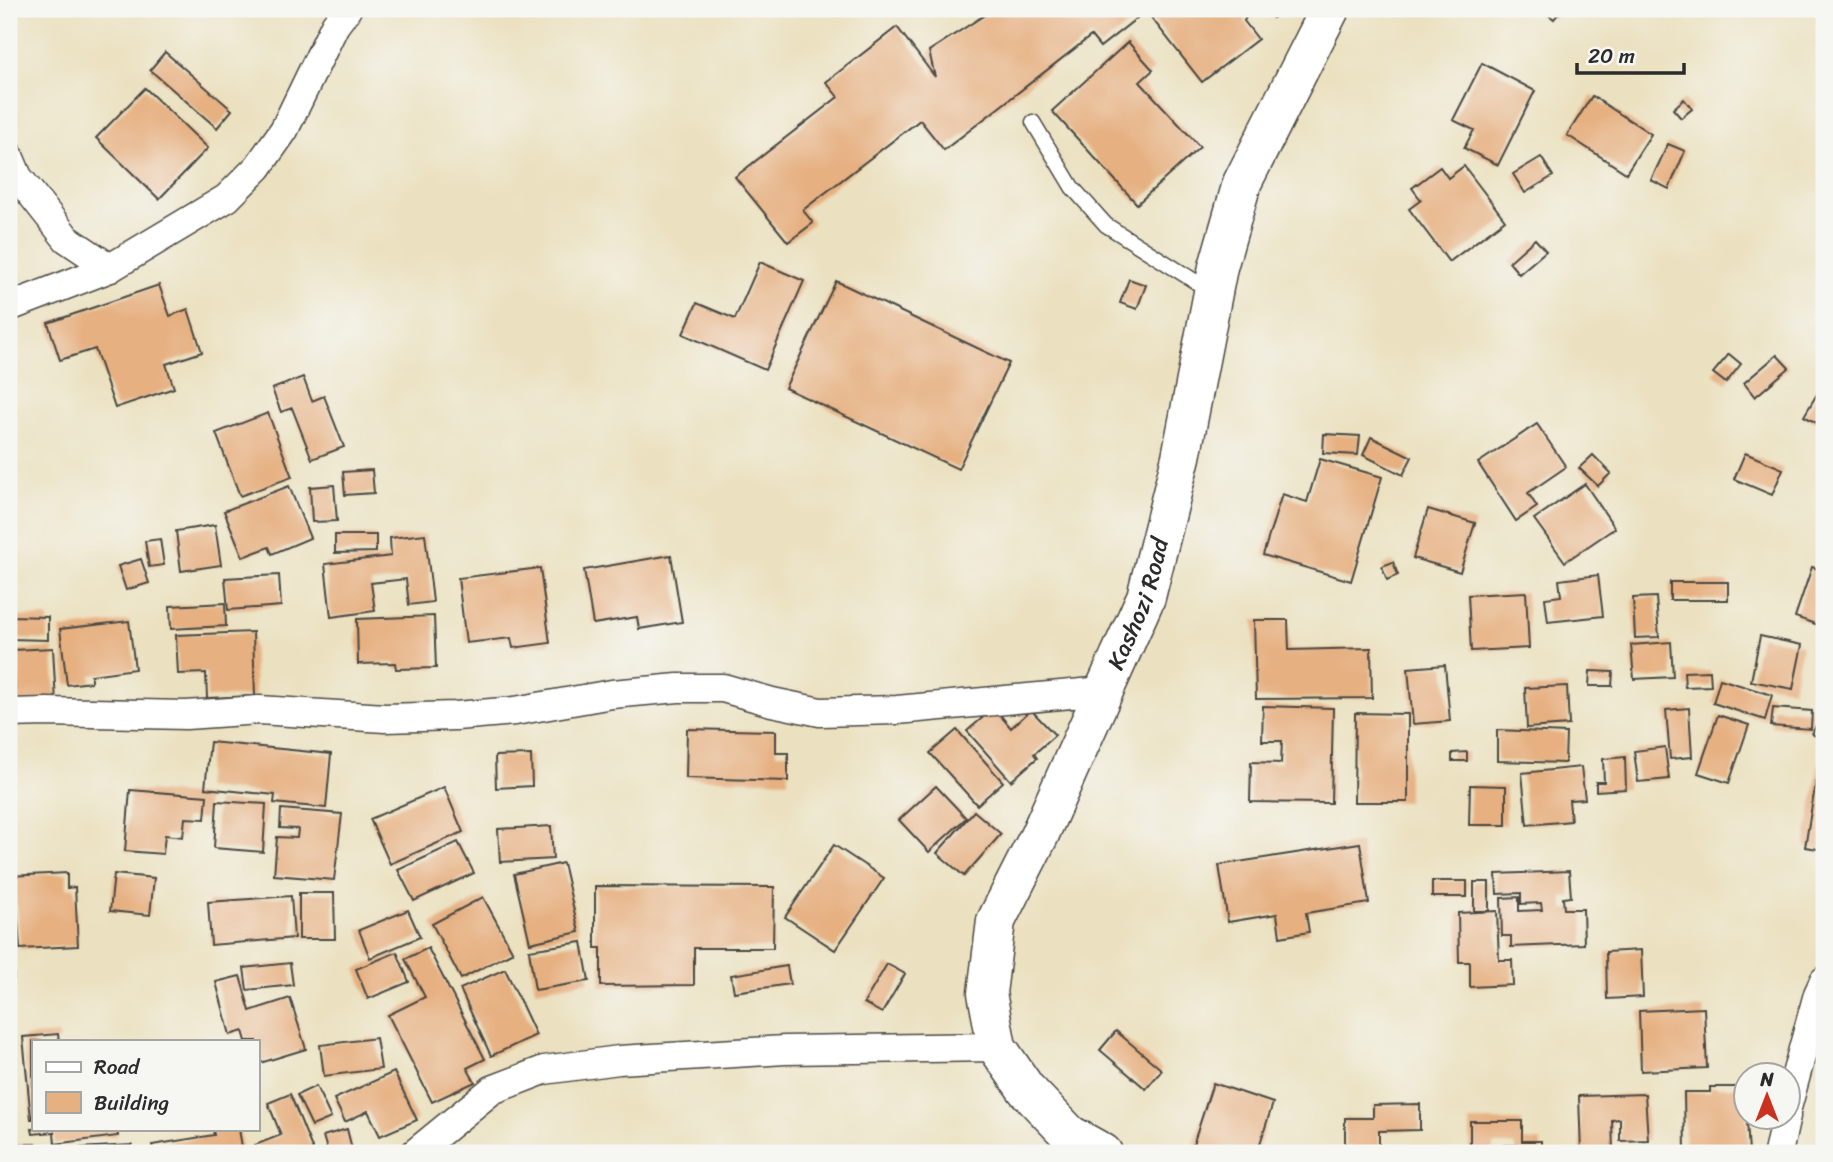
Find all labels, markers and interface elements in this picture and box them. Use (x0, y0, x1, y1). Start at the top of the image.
scale bar (1577, 32, 1684, 76)
text: 20 m (1588, 37, 1635, 75)
street label: Kashozi Road (1095, 531, 1182, 677)
legend (32, 1040, 259, 1130)
text: Road (94, 1048, 141, 1086)
north arrow (1731, 1060, 1801, 1130)
text: N (1759, 1063, 1774, 1096)
text: Building (94, 1084, 170, 1122)

